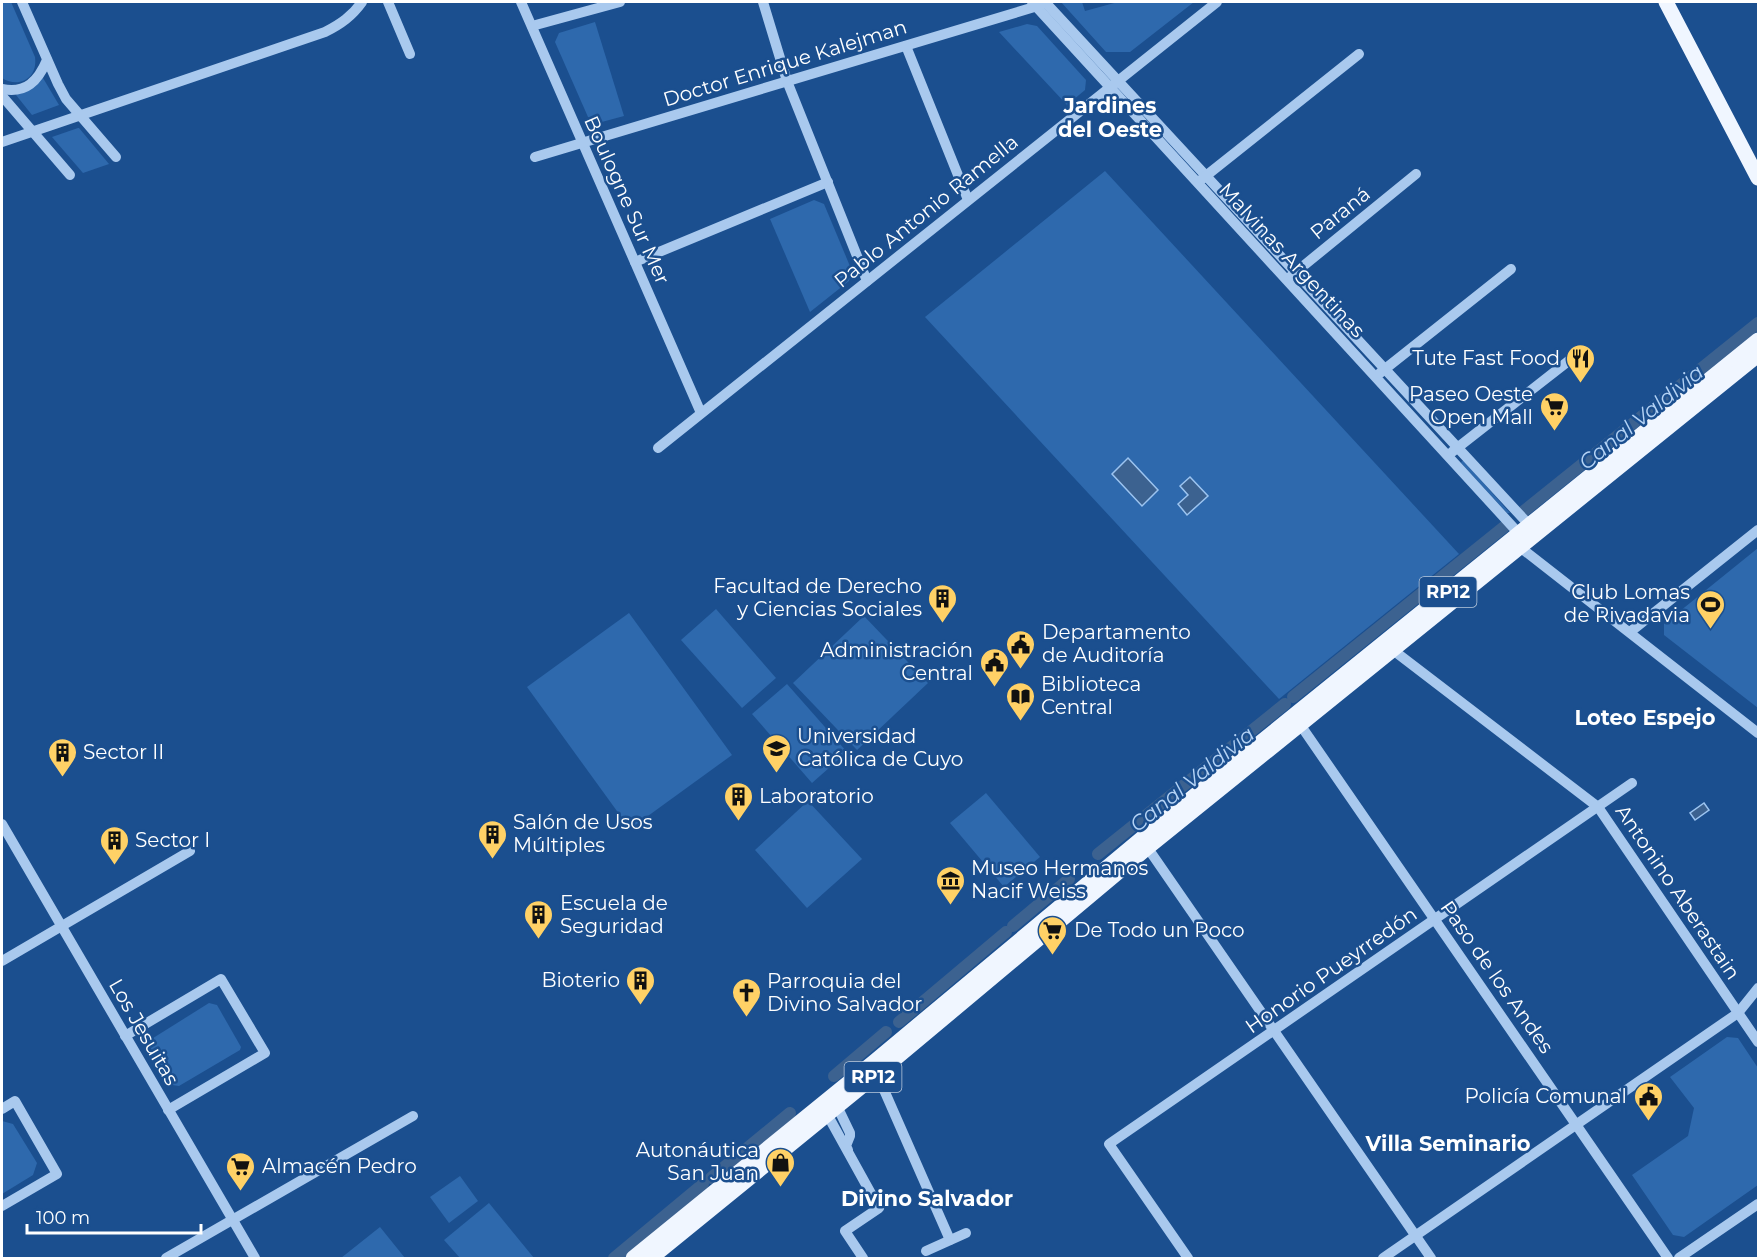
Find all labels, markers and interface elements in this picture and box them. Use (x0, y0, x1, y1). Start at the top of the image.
street label: Doctor Enrique Kalejman (660, 14, 910, 112)
district label: Jardines del Oeste (1058, 93, 1162, 142)
street label: Boulogne Sur Mer (579, 112, 675, 288)
street label: Pablo Antonio Ramella (829, 129, 1023, 293)
street label: Malvinas Argentinas (1214, 178, 1370, 343)
street label: Paraná (1305, 182, 1375, 244)
restaurant icon: Tute Fast Food (1565, 342, 1597, 384)
place label: Tute Fast Food (1412, 346, 1560, 370)
water label: Canal Valdivia (1574, 359, 1708, 475)
place label: Paseo Oeste Open Mall (1409, 382, 1533, 429)
supermarket icon: Paseo Oeste Open Mall (1538, 390, 1570, 432)
place label: Facultad de Derecho y Ciencias Sociales (713, 574, 922, 621)
road number: RP12 (1420, 577, 1476, 607)
place label: Club Lomas de Rivadavia (1564, 580, 1690, 627)
building icon: Facultad de Derecho y Ciencias Sociales (927, 582, 959, 624)
sports icon: Club Lomas de Rivadavia (1695, 588, 1727, 630)
place label: Departamento de Auditoría (1042, 620, 1191, 667)
public building icon: Departamento de Auditoría (1005, 628, 1037, 670)
place label: Administración Central (820, 638, 973, 685)
public building icon: Administración Central (978, 646, 1010, 688)
place label: Biblioteca Central (1041, 672, 1141, 719)
library icon: Biblioteca Central (1004, 680, 1036, 722)
district label: Loteo Espejo (1574, 705, 1716, 730)
water label: Canal Valdivia (1125, 721, 1259, 837)
place label: Universidad Católica de Cuyo (797, 724, 963, 771)
school or university icon: Universidad Católica de Cuyo (760, 732, 792, 774)
building icon: Sector II (46, 736, 78, 778)
place label: Sector II (83, 740, 164, 764)
building icon: Laboratorio (722, 780, 754, 822)
place label: Laboratorio (759, 784, 874, 808)
street label: Antonino Aberastain (1611, 800, 1745, 984)
place label: Salón de Usos Múltiples (513, 810, 653, 857)
building icon: Salón de Usos Múltiples (476, 818, 508, 860)
building icon: Sector I (98, 824, 130, 866)
place label: Sector I (135, 828, 210, 852)
place label: Museo Hermanos Nacif Weiss (971, 856, 1148, 903)
museum icon: Museo Hermanos Nacif Weiss (934, 864, 966, 906)
place label: Escuela de Seguridad (560, 891, 668, 938)
street label: Paso de los Andes (1435, 896, 1559, 1058)
building icon: Escuela de Seguridad (523, 898, 555, 940)
street label: Honorio Pueyrredón (1241, 902, 1421, 1038)
supermarket icon: De Todo un Poco (1037, 914, 1069, 956)
place label: De Todo un Poco (1074, 918, 1245, 942)
building icon: Bioterio (625, 964, 657, 1006)
place label: Bioterio (541, 968, 620, 992)
place label: Parroquia del Divino Salvador (767, 969, 922, 1016)
street label: Los Jesuitas (104, 974, 184, 1090)
church icon: Parroquia del Divino Salvador (730, 976, 762, 1018)
road number: RP12 (844, 1062, 902, 1092)
public building icon: Policía Comunal (1632, 1080, 1664, 1122)
place label: Policía Comunal (1464, 1084, 1627, 1108)
district label: Villa Seminario (1365, 1131, 1531, 1156)
place label: Autonáutica San Juan (636, 1138, 759, 1185)
shop icon: Autonáutica San Juan (764, 1146, 796, 1188)
supermarket icon: Almacén Pedro (225, 1150, 257, 1192)
place label: Almacén Pedro (262, 1154, 417, 1178)
district label: Divino Salvador (841, 1186, 1013, 1211)
scale bar (27, 1197, 201, 1235)
text: 100 m (36, 1207, 90, 1229)

